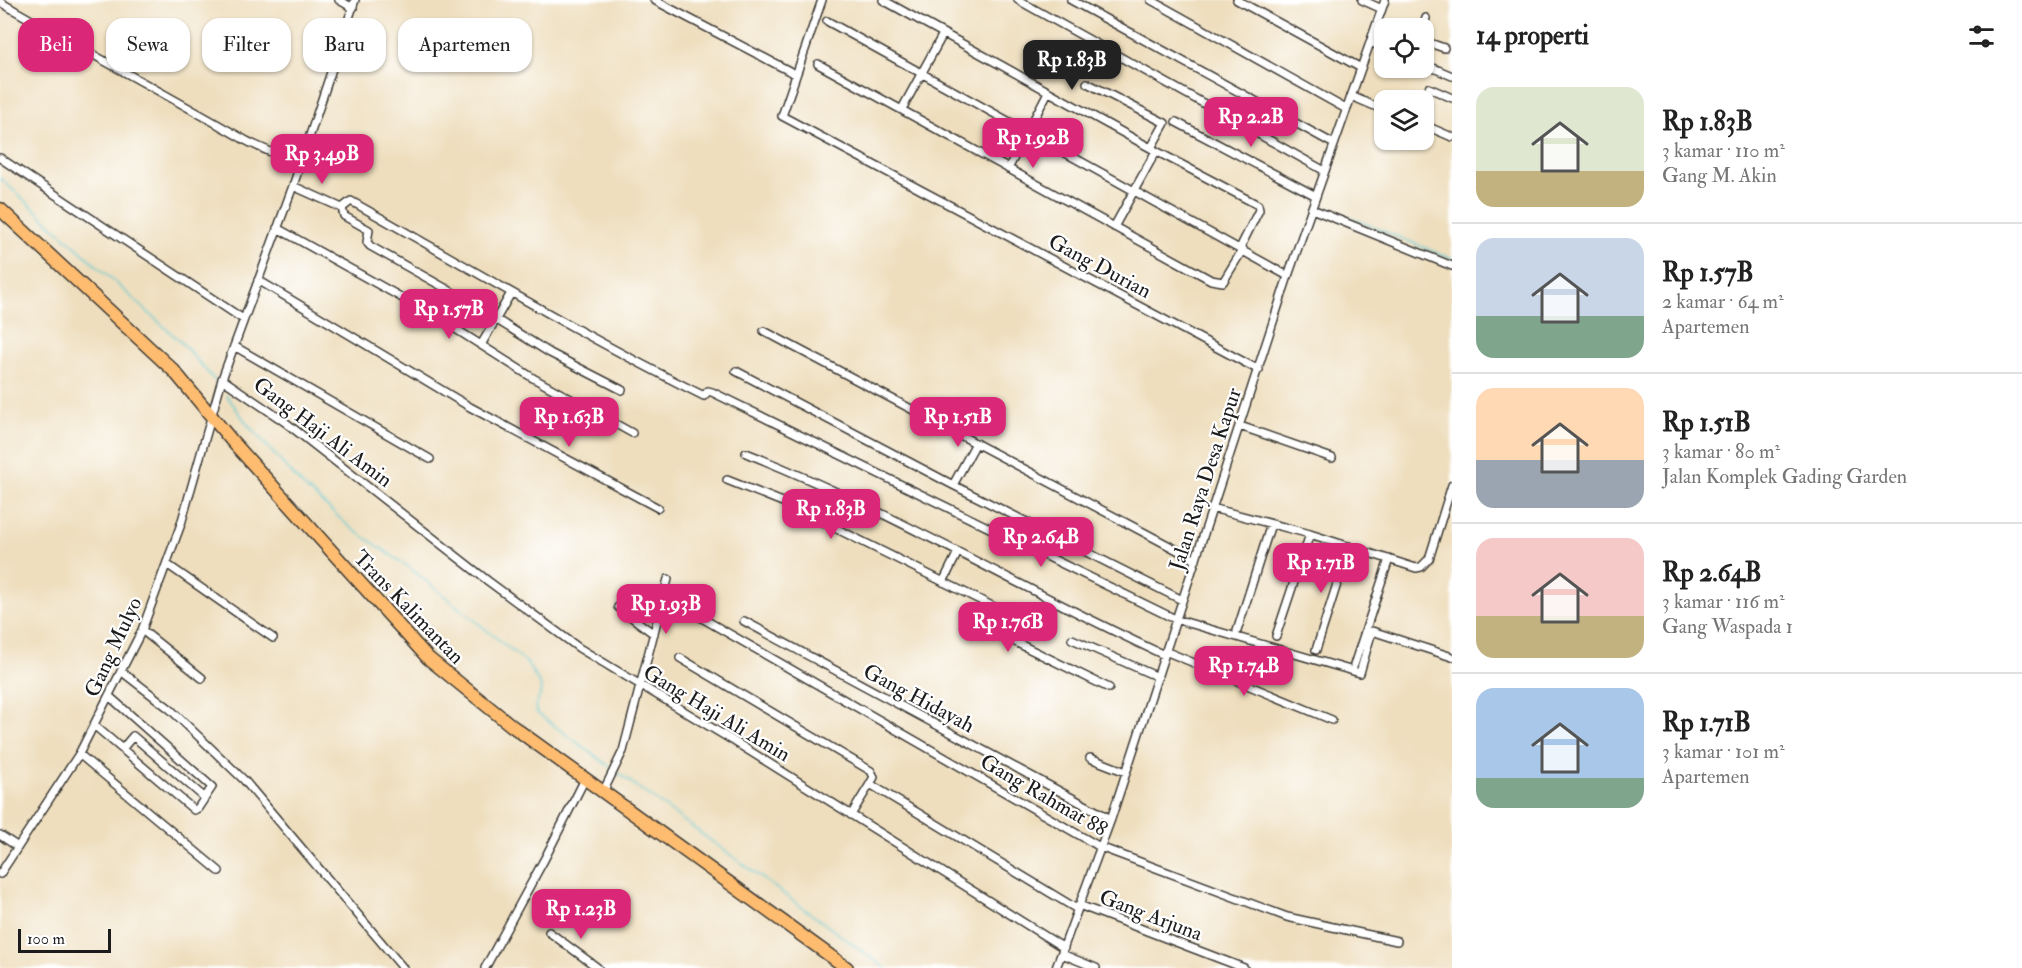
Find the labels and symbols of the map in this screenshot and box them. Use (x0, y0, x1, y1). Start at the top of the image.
pin: Rp 1.83B (1010, 40, 1134, 91)
pin: Rp 2.2B (1196, 97, 1306, 148)
pin: Rp 1.92B (971, 118, 1095, 169)
pin: Rp 3.49B (260, 134, 384, 185)
street label: Gang Durian (1044, 228, 1156, 305)
pin: Rp 1.57B (387, 289, 511, 340)
street label: Gang Haji Ali Amin (248, 371, 398, 494)
street label: Jalan Raya Desa Kapur (1163, 384, 1248, 575)
pin: Rp 1.63B (507, 397, 631, 448)
pin: Rp 1.51B (896, 397, 1020, 448)
pin: Rp 1.83B (769, 489, 893, 540)
pin: Rp 2.64B (979, 517, 1103, 568)
pin: Rp 1.71B (1259, 543, 1383, 594)
street label: Trans Kalimantan (347, 545, 470, 670)
pin: Rp 1.93B (604, 584, 728, 635)
street label: Gang Mulyo (79, 593, 148, 702)
pin: Rp 1.76B (946, 602, 1070, 653)
pin: Rp 1.74B (1182, 646, 1306, 697)
street label: Gang Hidayah (859, 658, 979, 739)
street label: Gang Haji Ali Amin (638, 659, 796, 768)
street label: Gang Rahmat 88 (975, 748, 1112, 843)
street label: Gang Arjuna (1095, 883, 1207, 948)
pin: Rp 1.23B (519, 889, 643, 940)
scale bar (18, 926, 111, 954)

